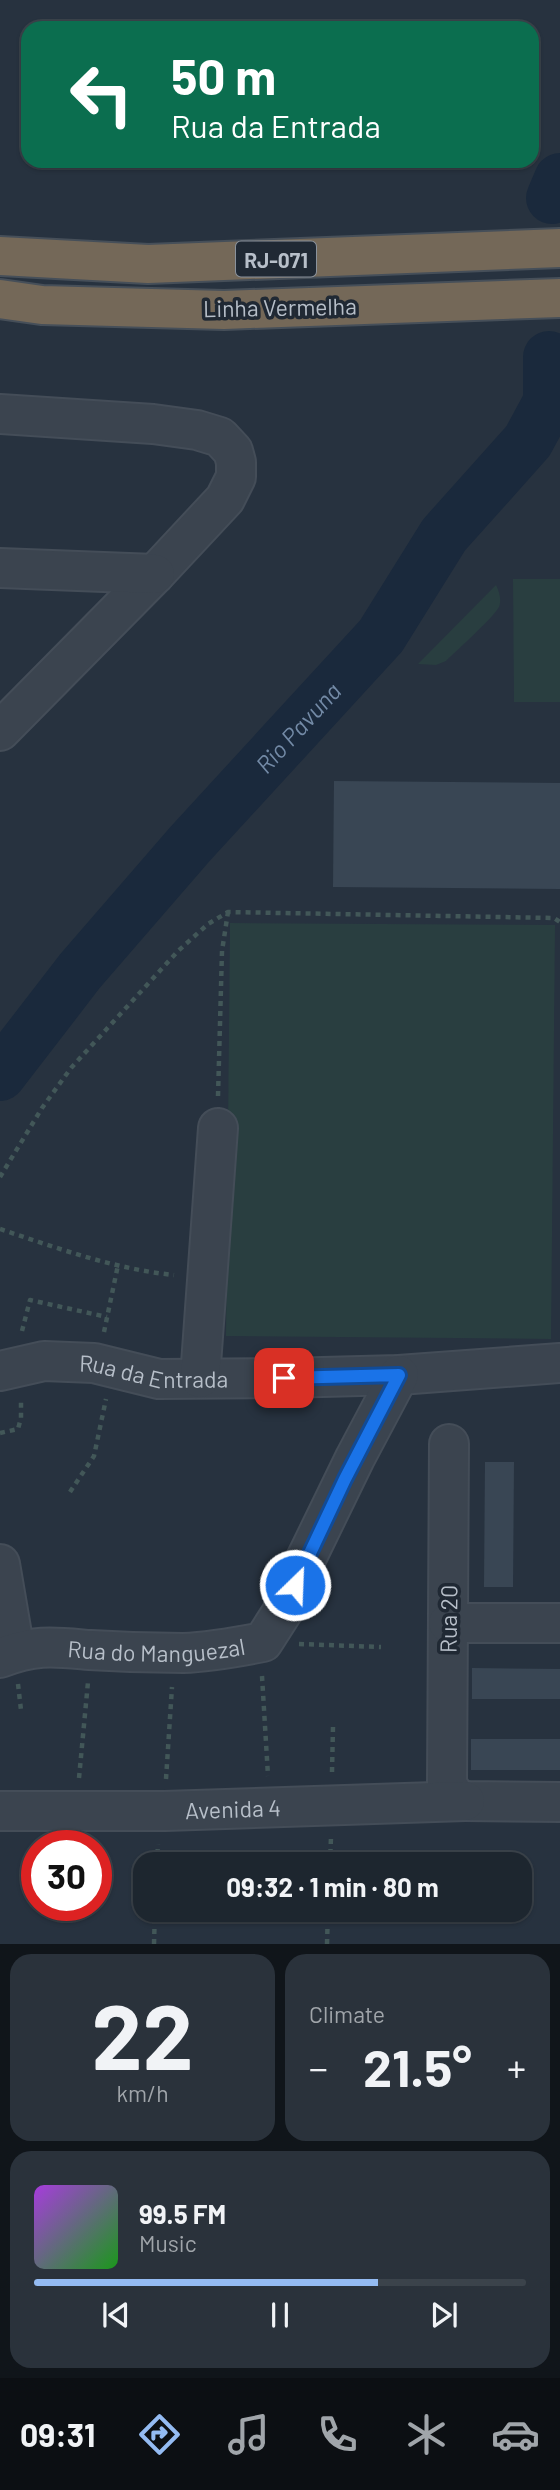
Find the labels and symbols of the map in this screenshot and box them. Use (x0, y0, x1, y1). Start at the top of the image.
road number: RJ-071 (236, 242, 316, 276)
street label: Linha Vermelha (203, 292, 357, 322)
water label: Rio Pavuna (249, 676, 346, 778)
street label: Rua da Entrada (79, 1348, 228, 1394)
pin (254, 1348, 314, 1408)
position arrow (258, 1548, 332, 1622)
street label: Rua 20 (433, 1585, 463, 1653)
street label: Rua do Manguezal (67, 1632, 247, 1667)
street label: Avenida 4 (184, 1793, 281, 1824)
speed limit sign: 30 (21, 1830, 112, 1921)

